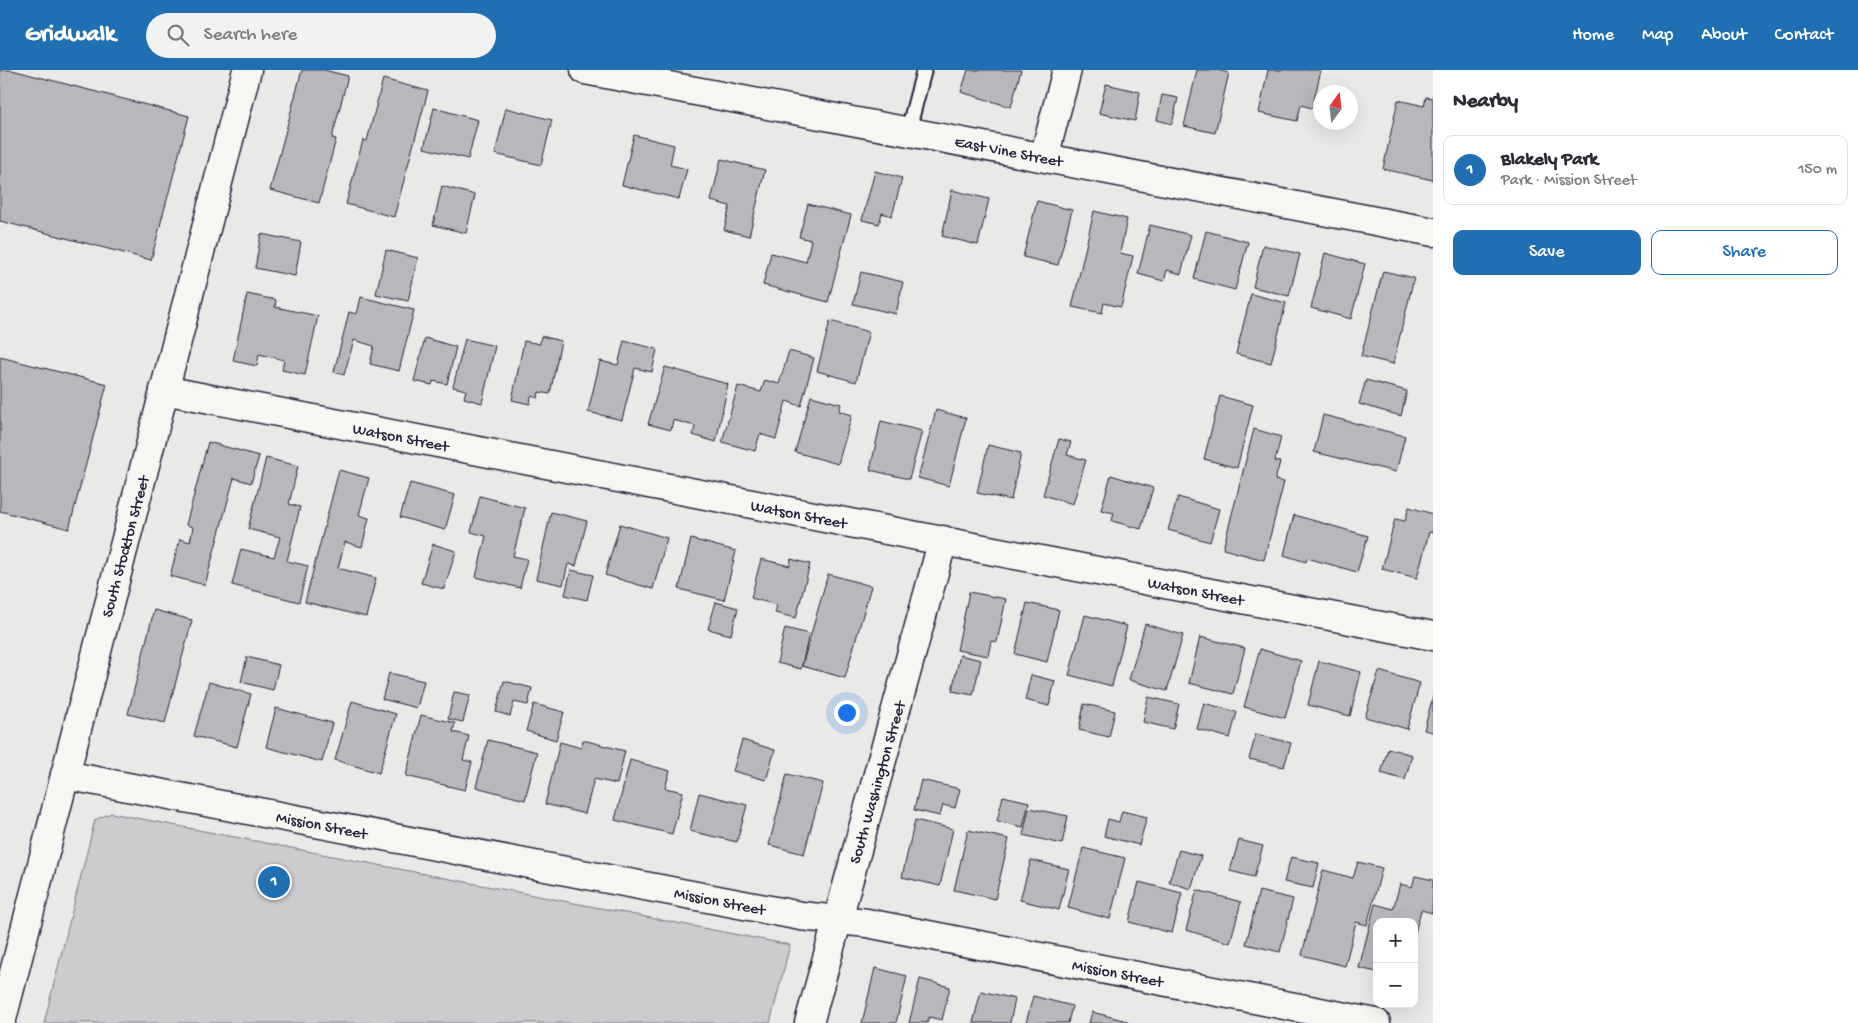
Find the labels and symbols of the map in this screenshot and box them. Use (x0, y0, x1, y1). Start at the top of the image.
north arrow (1313, 85, 1358, 130)
street label: East Vine Street (953, 134, 1065, 174)
street label: Watson Street (351, 421, 451, 458)
street label: South Stockton Street (99, 473, 156, 620)
street label: Watson Street (749, 498, 849, 535)
street label: Watson Street (1146, 575, 1246, 612)
street label: South Washington Street (847, 698, 912, 866)
your location (834, 700, 860, 726)
street label: Mission Street (274, 809, 370, 846)
pin: 1 (258, 863, 290, 901)
street label: Mission Street (672, 885, 768, 922)
street label: Mission Street (1070, 957, 1166, 994)

